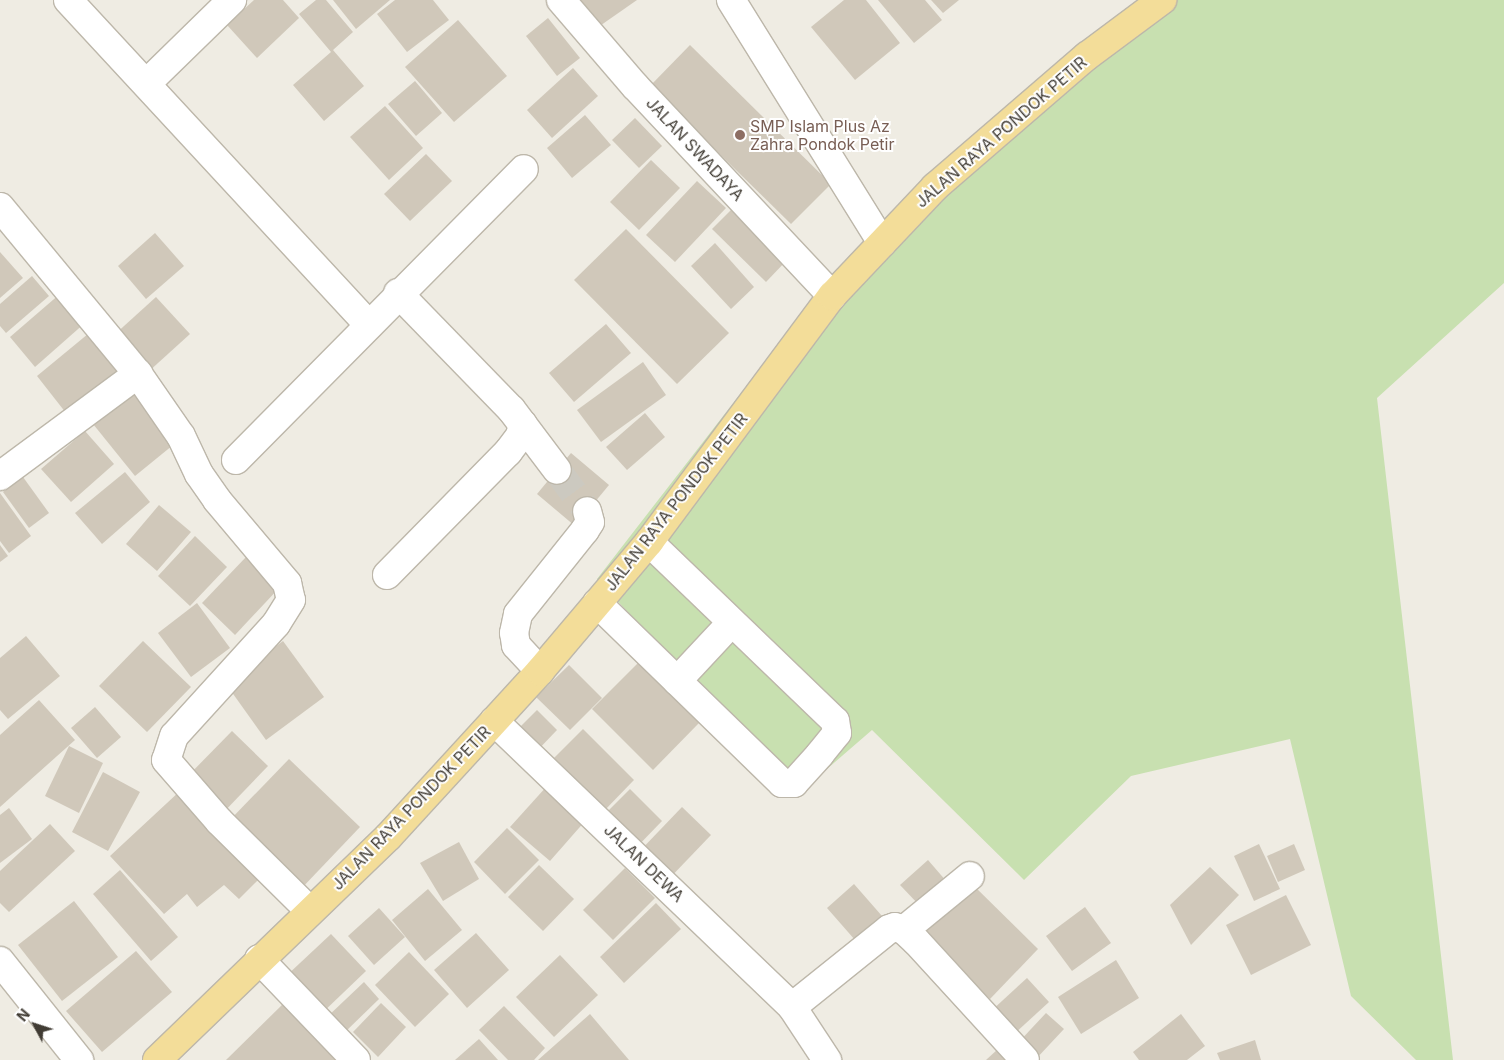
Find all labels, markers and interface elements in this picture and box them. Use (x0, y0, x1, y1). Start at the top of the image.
street label: JALAN RAYA PONDOK PETIR (912, 53, 1090, 211)
street label: JALAN SWADAYA (642, 93, 748, 205)
place label: SMP Islam Plus Az Zahra Pondok Petir (750, 116, 894, 154)
marker: SMP Islam Plus Az Zahra Pondok Petir (734, 129, 746, 141)
street label: JALAN RAYA PONDOK PETIR (601, 409, 751, 595)
street label: JALAN RAYA PONDOK PETIR (328, 722, 494, 894)
street label: JALAN DEWA (600, 820, 688, 906)
north arrow (10, 1000, 60, 1050)
text: N (13, 1005, 33, 1025)

